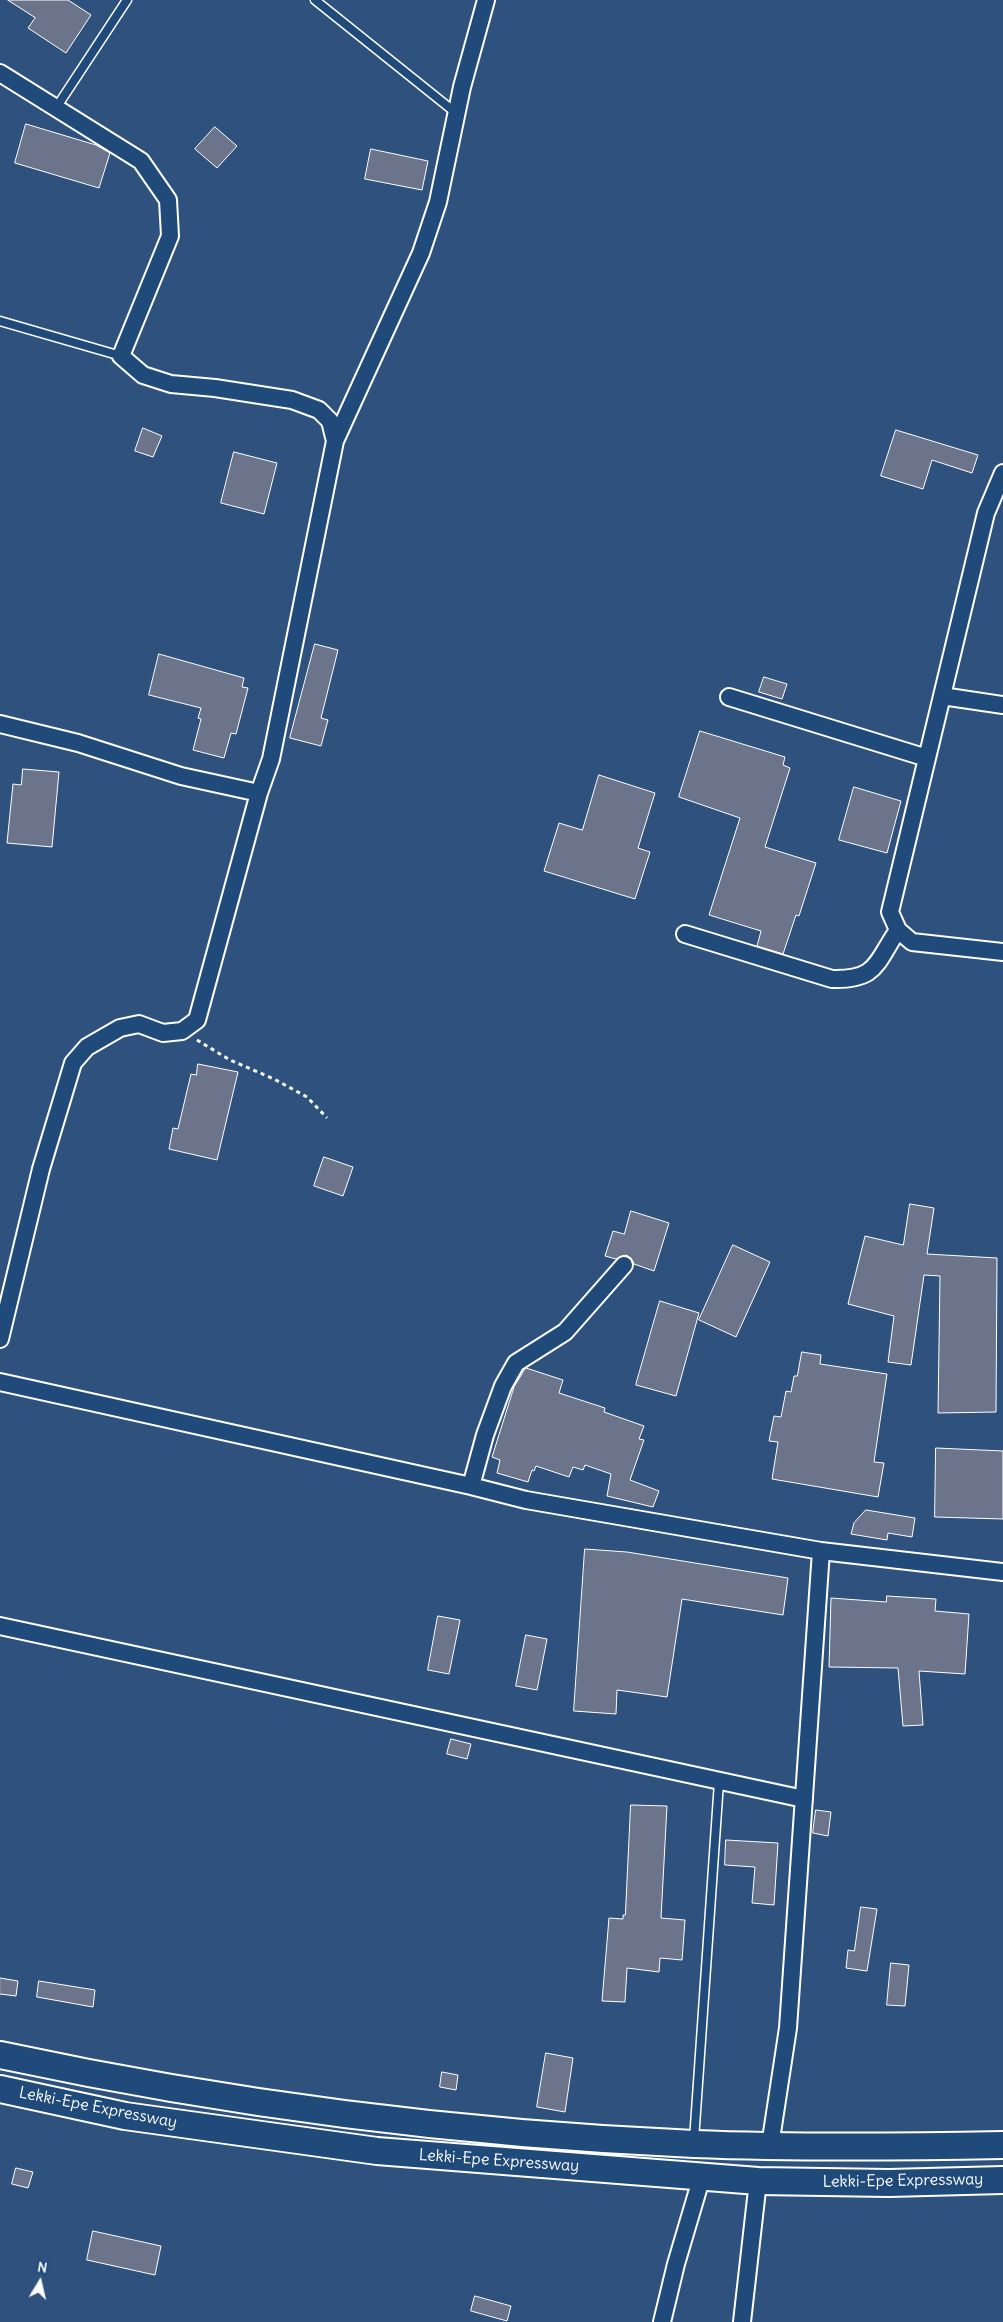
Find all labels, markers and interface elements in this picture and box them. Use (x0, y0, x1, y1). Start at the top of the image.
street label: Lekki-Epe Expressway (17, 2083, 179, 2133)
street label: Lekki-Epe Expressway (418, 2146, 580, 2176)
street label: Lekki-Epe Expressway (823, 2170, 983, 2192)
north arrow (15, 2257, 65, 2307)
text: N (36, 2258, 49, 2277)

